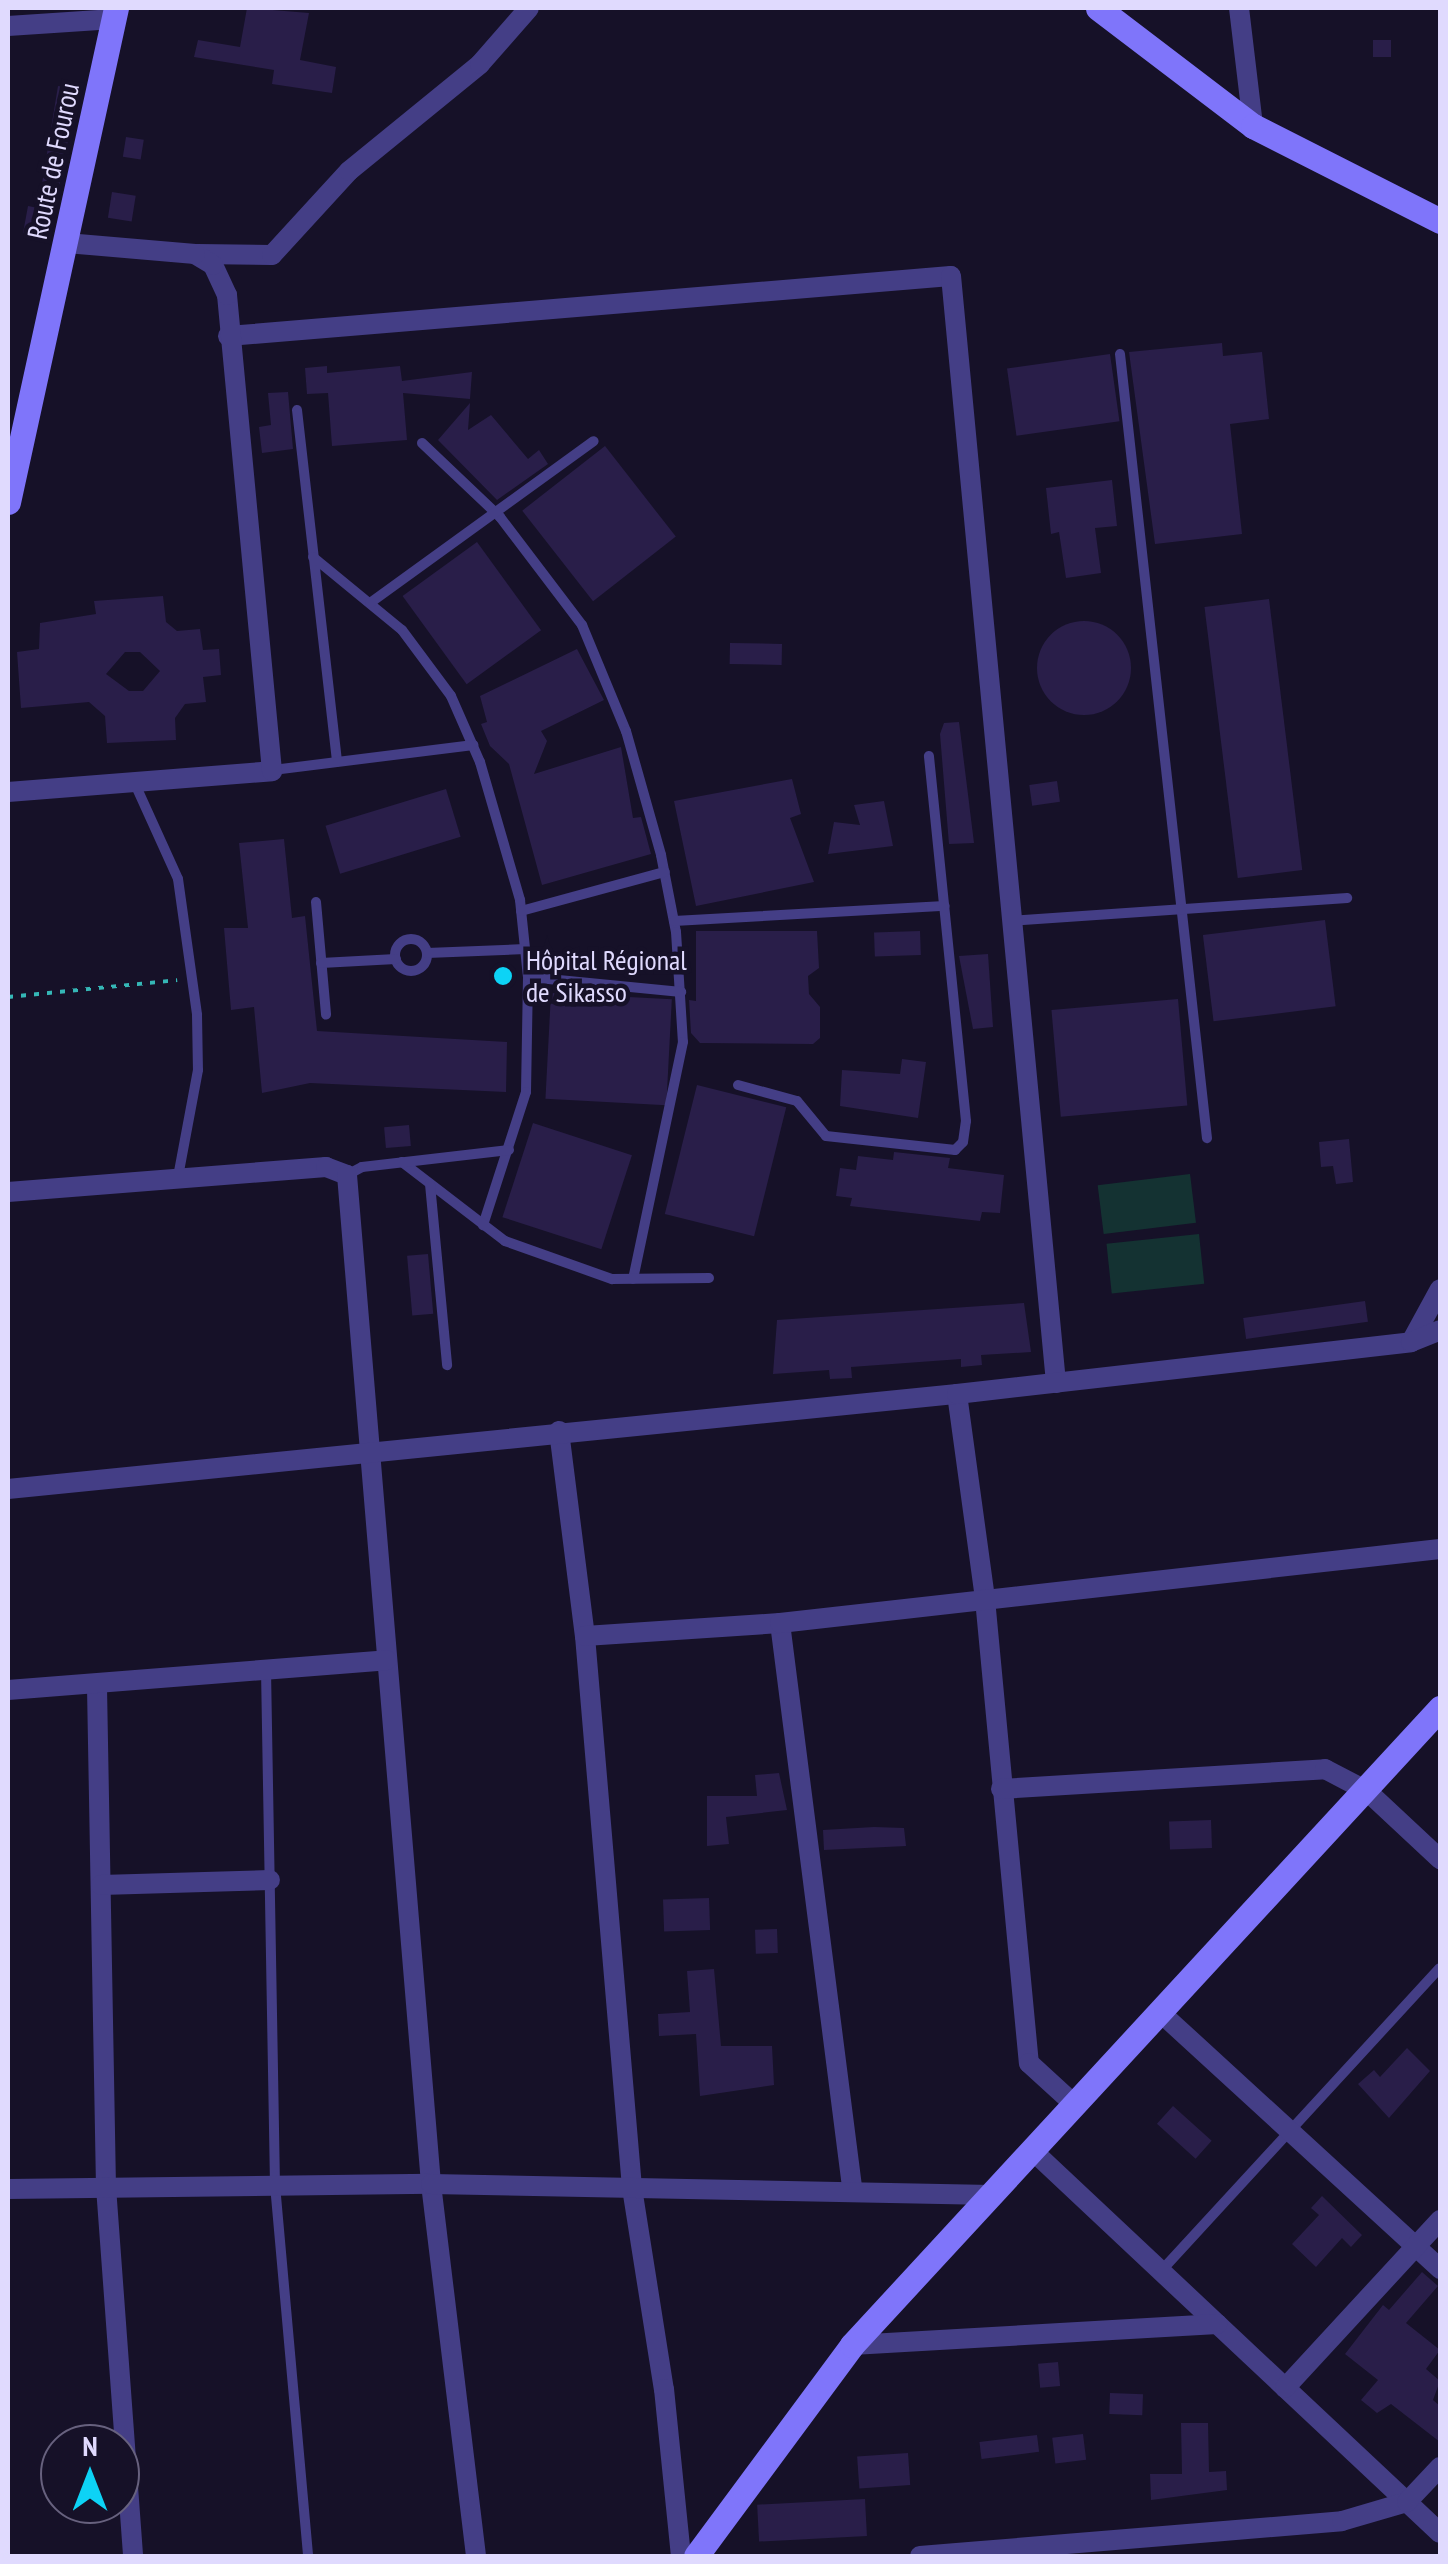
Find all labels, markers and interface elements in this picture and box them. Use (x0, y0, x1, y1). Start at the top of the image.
street label: Route de Fourou (20, 80, 86, 242)
place label: Hôpital Régional de Sikasso (526, 943, 687, 1009)
marker: Hôpital Régional de Sikasso (490, 963, 516, 989)
north arrow (40, 2424, 140, 2524)
text: N (82, 2427, 98, 2464)

